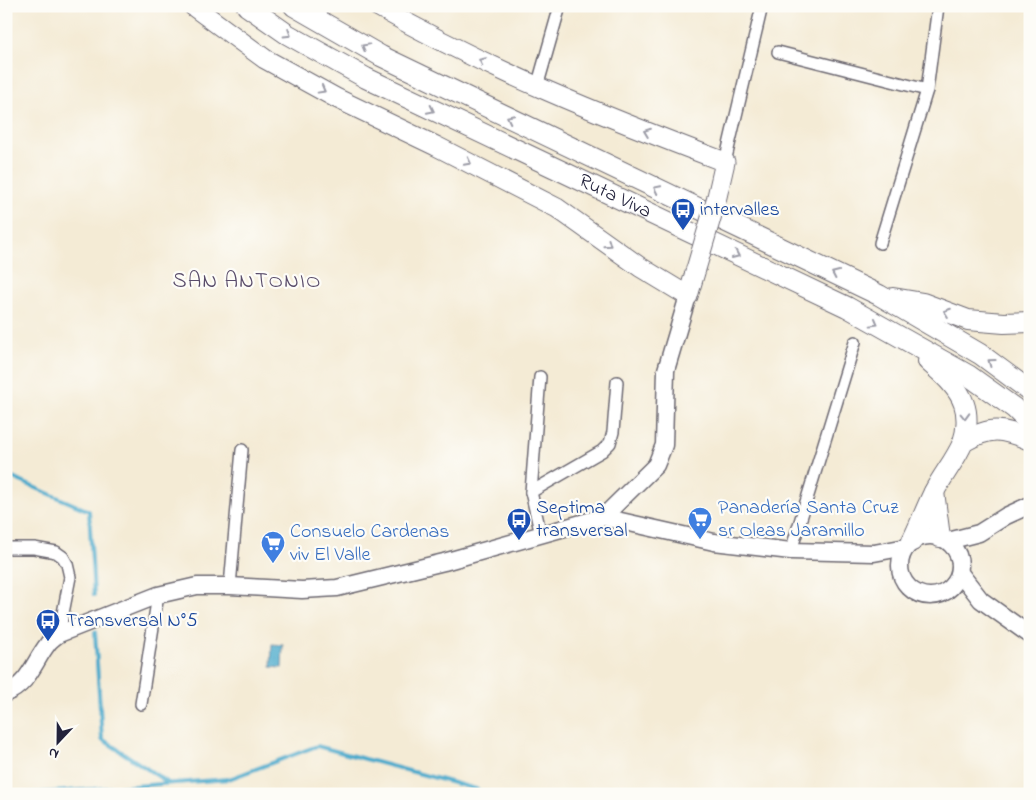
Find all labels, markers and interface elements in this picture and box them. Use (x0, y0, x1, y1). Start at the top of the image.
one-way arrow (282, 27, 291, 37)
one-way arrow (361, 43, 370, 53)
one-way arrow (478, 57, 487, 67)
one-way arrow (317, 84, 326, 94)
one-way arrow (426, 103, 435, 114)
one-way arrow (507, 115, 516, 125)
one-way arrow (643, 128, 652, 138)
one-way arrow (462, 156, 471, 166)
street label: Ruta Viva (574, 167, 656, 226)
one-way arrow (653, 185, 662, 195)
place label: intervalles (700, 196, 780, 225)
bus stop icon: intervalles (670, 197, 696, 231)
one-way arrow (602, 238, 611, 247)
one-way arrow (730, 249, 739, 259)
district label: SAN ANTONIO (173, 266, 321, 298)
one-way arrow (831, 270, 840, 281)
one-way arrow (944, 308, 952, 318)
one-way arrow (870, 317, 879, 327)
one-way arrow (987, 359, 997, 368)
one-way arrow (960, 412, 971, 420)
place label: Septima transversal (536, 494, 628, 546)
place label: Panadería Santa Cruz sr Oleas Jaramillo (718, 494, 899, 546)
supermarket icon: Panadería Santa Cruz sr Oleas Jaramillo (687, 506, 713, 540)
bus stop icon: Septima transversal (506, 507, 532, 541)
place label: Consuelo Cardenas viv El Valle (290, 518, 450, 570)
supermarket icon: Consuelo Cardenas viv El Valle (260, 530, 286, 564)
place label: Transversal N°5 (66, 607, 198, 636)
bus stop icon: Transversal N°5 (35, 608, 61, 642)
north arrow (32, 718, 82, 768)
text: N (45, 741, 62, 764)

